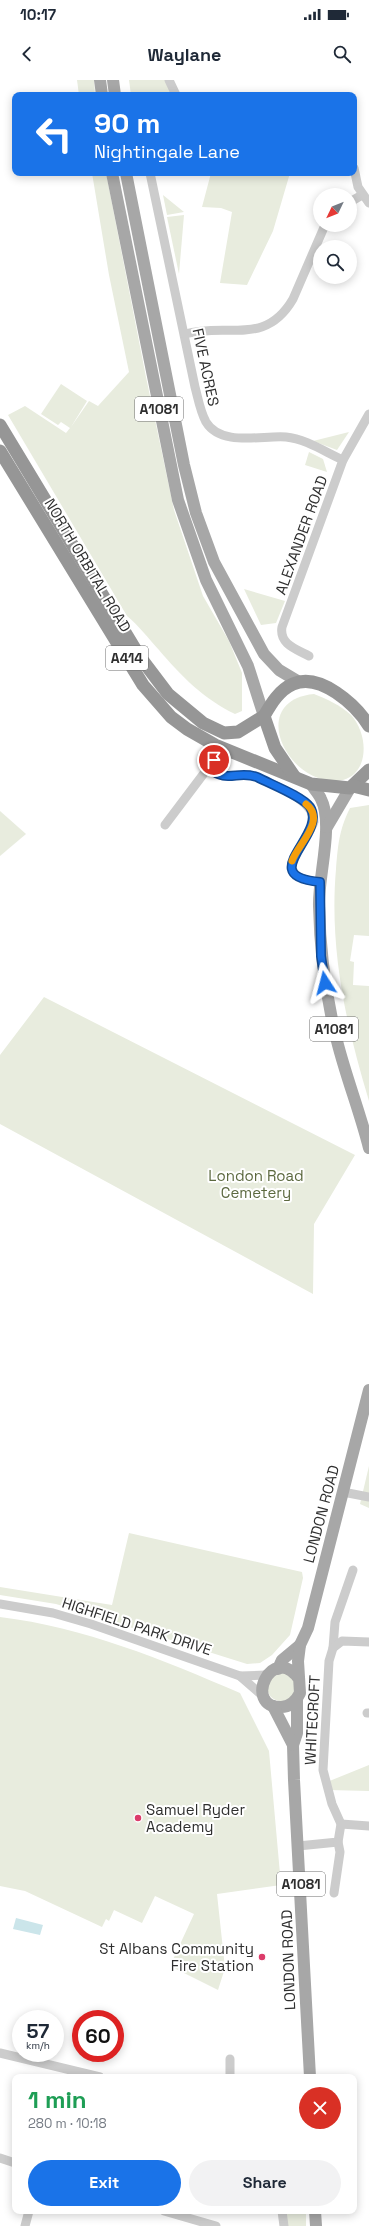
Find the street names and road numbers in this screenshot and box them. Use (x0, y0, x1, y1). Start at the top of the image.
street label: FIVE ACRES (188, 326, 224, 408)
road number: A1081 (135, 397, 183, 421)
street label: ALEXANDER ROAD (271, 473, 331, 597)
street label: NORTH ORBITAL ROAD (41, 495, 135, 635)
road number: A414 (106, 646, 148, 670)
road number: A1081 (310, 1017, 358, 1041)
street label: LONDON ROAD (299, 1463, 343, 1565)
street label: HIGHFIELD PARK DRIVE (60, 1593, 214, 1659)
street label: WHITECROFT (300, 1674, 324, 1765)
road number: A1081 (277, 1872, 325, 1896)
street label: LONDON ROAD (277, 1909, 299, 2011)

